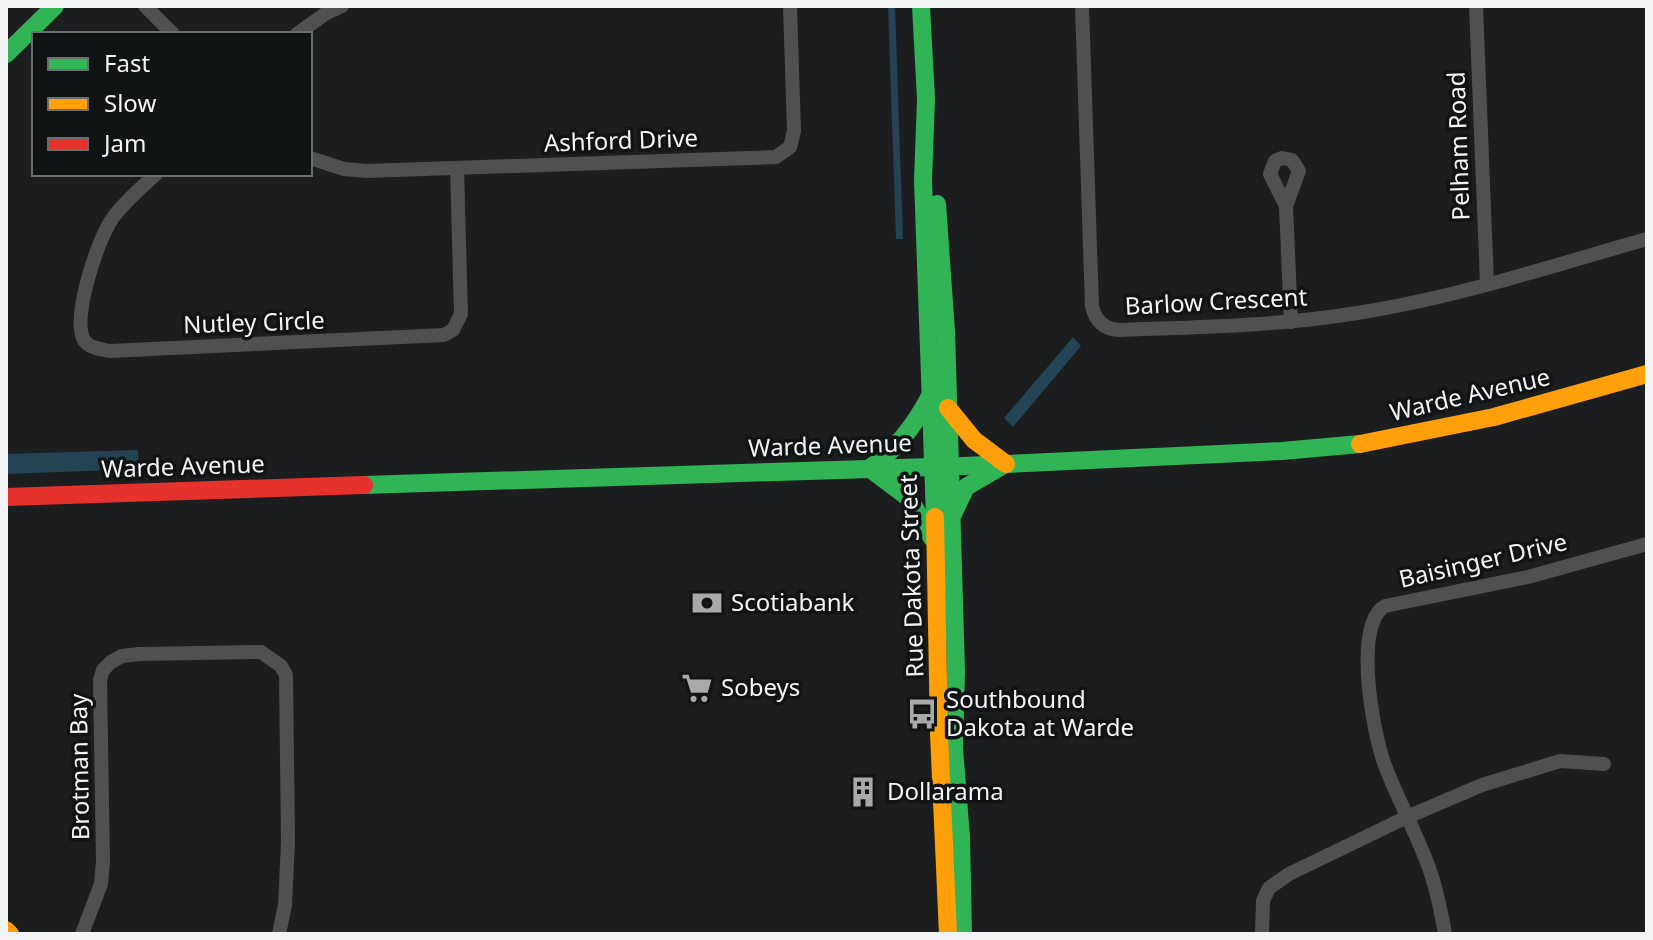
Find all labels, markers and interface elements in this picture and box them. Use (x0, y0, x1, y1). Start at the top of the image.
legend (32, 32, 312, 176)
text: Fast (104, 46, 150, 79)
street label: Pelham Road (1438, 71, 1477, 221)
text: Slow (104, 86, 156, 119)
street label: Ashford Drive (543, 120, 699, 159)
text: Jam (102, 126, 146, 159)
street label: Barlow Crescent (1124, 279, 1308, 322)
street label: Nutley Circle (183, 303, 325, 340)
street label: Warde Avenue (1386, 359, 1553, 428)
street label: Warde Avenue (748, 425, 912, 464)
street label: Warde Avenue (101, 446, 265, 485)
street label: Rue Dakota Street (890, 474, 931, 678)
street label: Baisinger Drive (1395, 524, 1570, 595)
place label: Scotiabank (731, 585, 855, 618)
bank icon: Scotiabank (690, 586, 724, 620)
place label: Sobeys (721, 670, 800, 703)
supermarket icon: Sobeys (680, 671, 714, 705)
place label: Southbound Dakota at Warde (946, 682, 1134, 743)
street label: Brotman Bay (61, 693, 96, 841)
bus stop icon: Southbound Dakota at Warde (905, 697, 939, 731)
place label: Dollarama (887, 774, 1004, 807)
building icon: Dollarama (846, 775, 880, 809)

